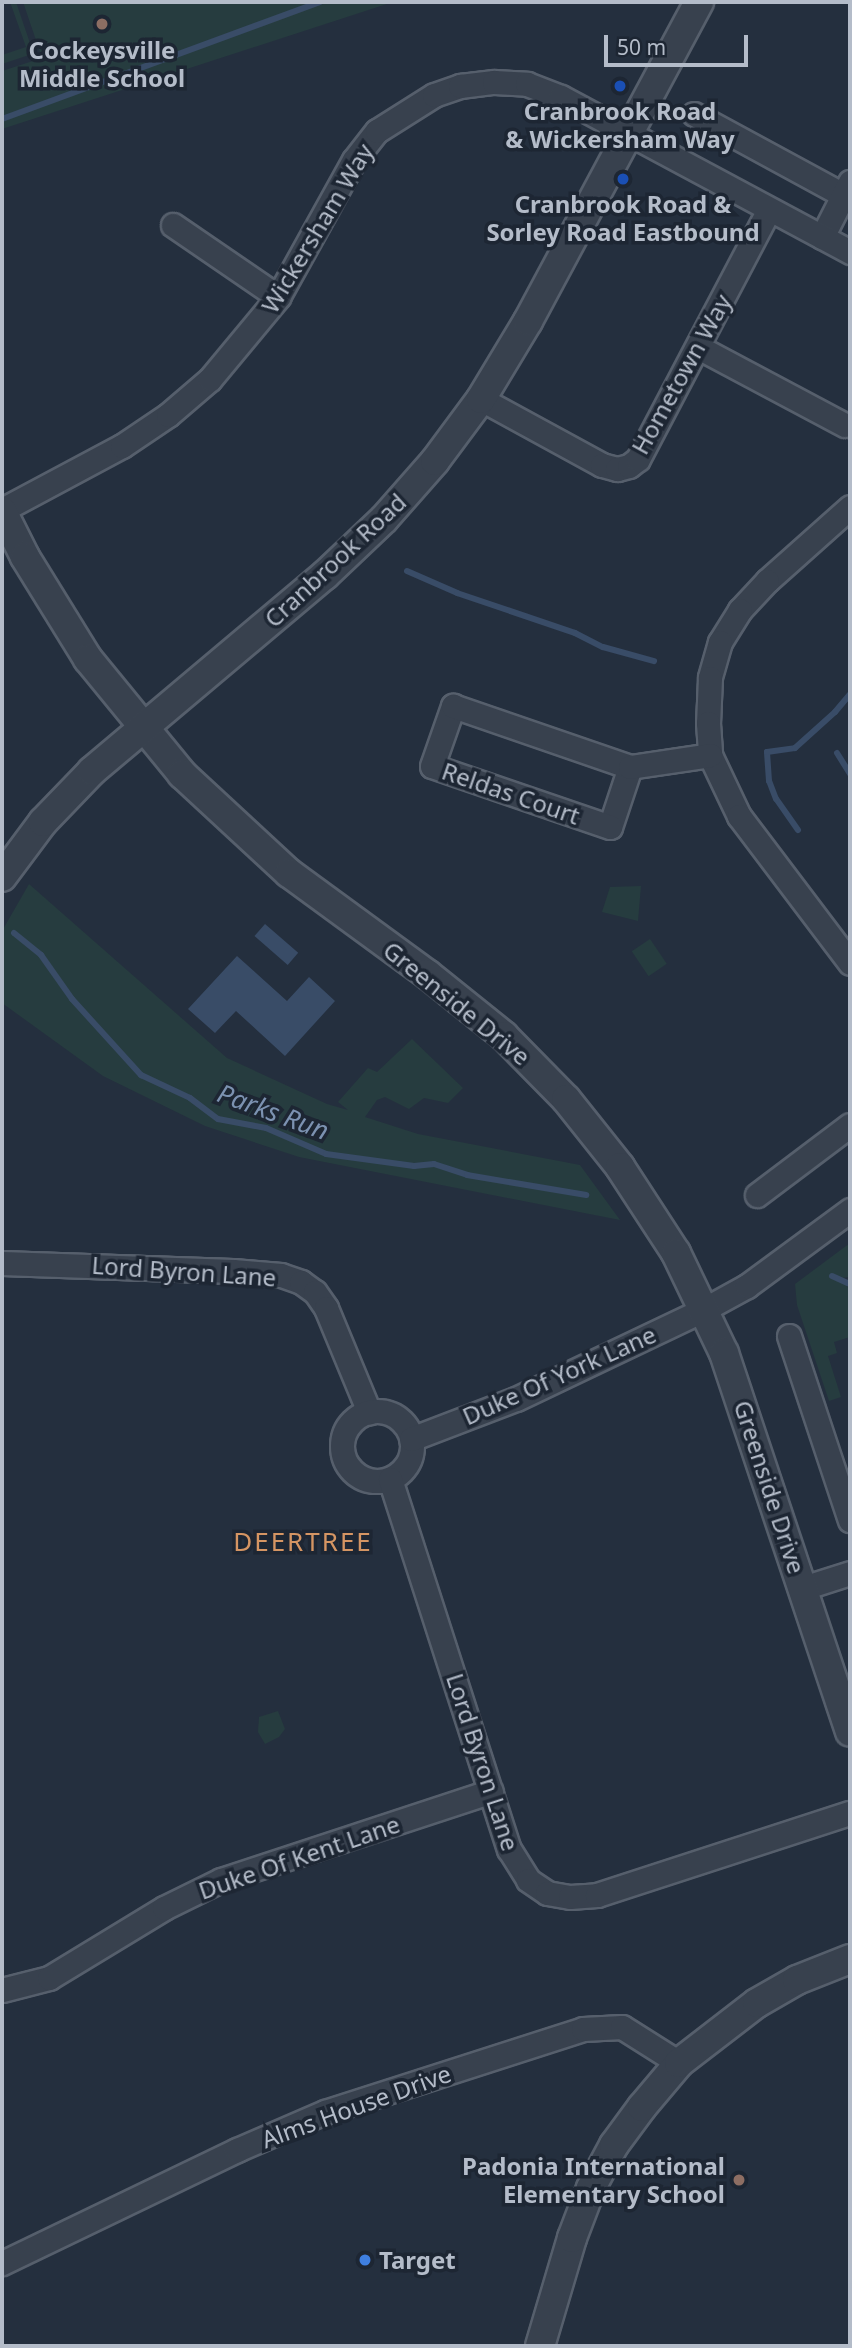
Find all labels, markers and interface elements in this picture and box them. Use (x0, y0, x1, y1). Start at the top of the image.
marker: Cockeysville Middle School (94, 16, 110, 32)
scale bar (607, 21, 750, 65)
text: 50 m (617, 33, 666, 61)
place label: Cockeysville Middle School (19, 36, 185, 92)
marker: Cranbrook Road & Wickersham Way (612, 78, 628, 94)
place label: Cranbrook Road & Wickersham Way (505, 97, 735, 153)
street label: Wickersham Way (255, 138, 379, 318)
marker: Cranbrook Road & Sorley Road Eastbound (615, 171, 631, 187)
place label: Cranbrook Road & Sorley Road Eastbound (486, 190, 760, 246)
street label: Hometown Way (625, 289, 737, 459)
street label: Cranbrook Road (258, 487, 412, 633)
street label: Reldas Court (438, 756, 584, 830)
street label: Greenside Drive (378, 935, 536, 1071)
water label: Parks Run (213, 1078, 333, 1146)
street label: Lord Byron Lane (91, 1250, 277, 1292)
street label: Duke Of York Lane (458, 1319, 660, 1431)
street label: Greenside Drive (728, 1397, 812, 1577)
district label: DEERTREE (234, 1526, 372, 1558)
street label: Lord Byron Lane (441, 1670, 525, 1854)
street label: Duke Of Kent Lane (195, 1809, 403, 1905)
street label: Alms House Drive (257, 2058, 455, 2154)
place label: Padonia International Elementary School (462, 2152, 725, 2208)
marker: Padonia International Elementary School (731, 2172, 747, 2188)
place label: Target (379, 2246, 456, 2274)
marker: Target (357, 2252, 373, 2268)

